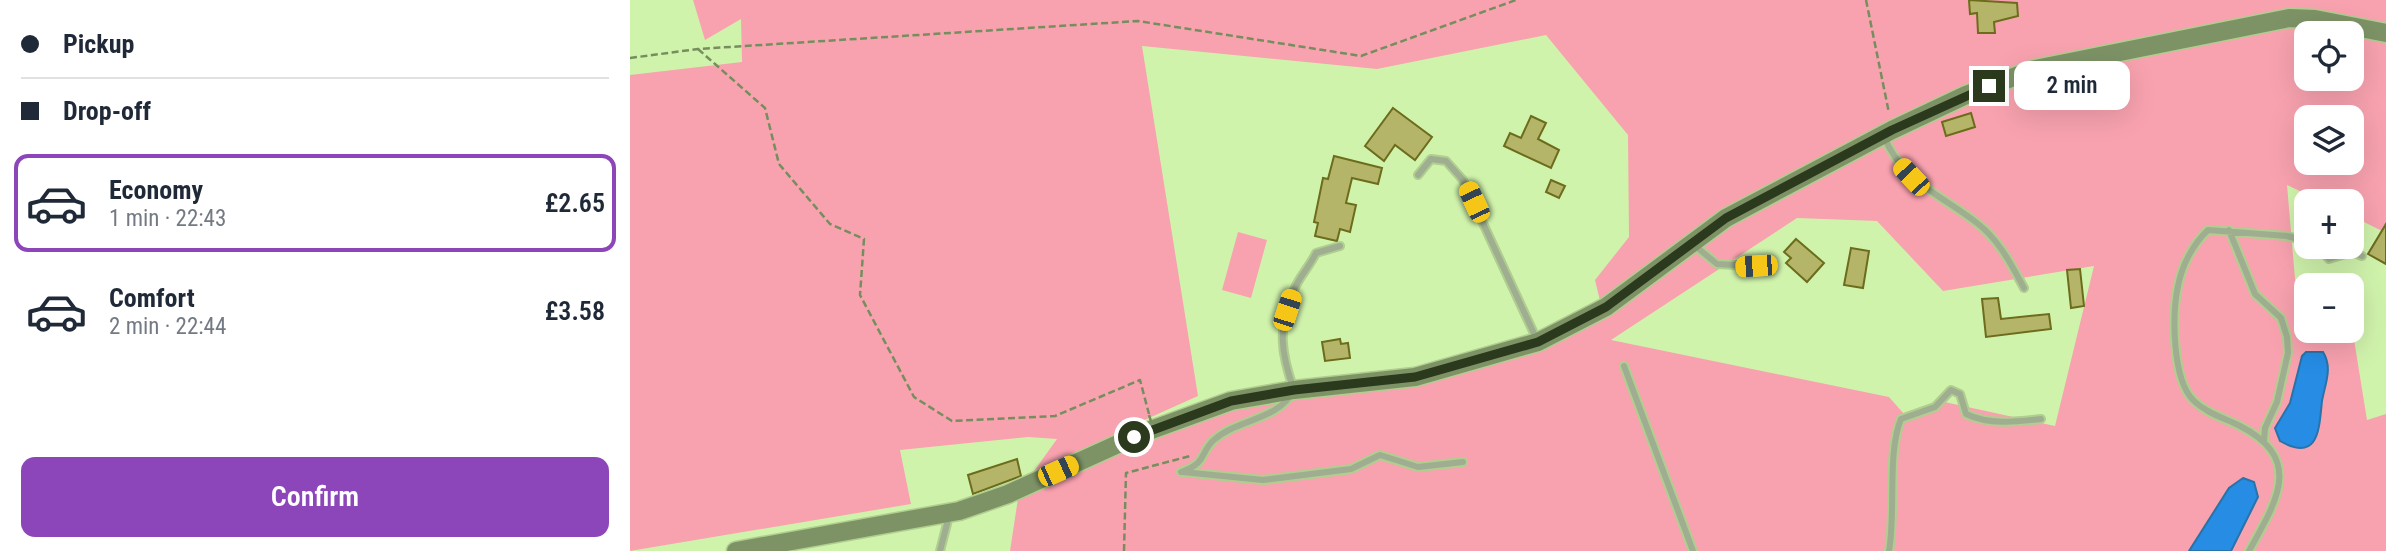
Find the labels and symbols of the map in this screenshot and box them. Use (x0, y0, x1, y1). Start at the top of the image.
callout: 2 min (2014, 62, 2129, 110)
route end (1973, 70, 2005, 102)
car (1889, 154, 1934, 200)
car (1456, 179, 1493, 225)
car (1735, 254, 1778, 278)
car (1271, 287, 1304, 333)
route start (1118, 421, 1150, 453)
car (1035, 453, 1082, 489)

